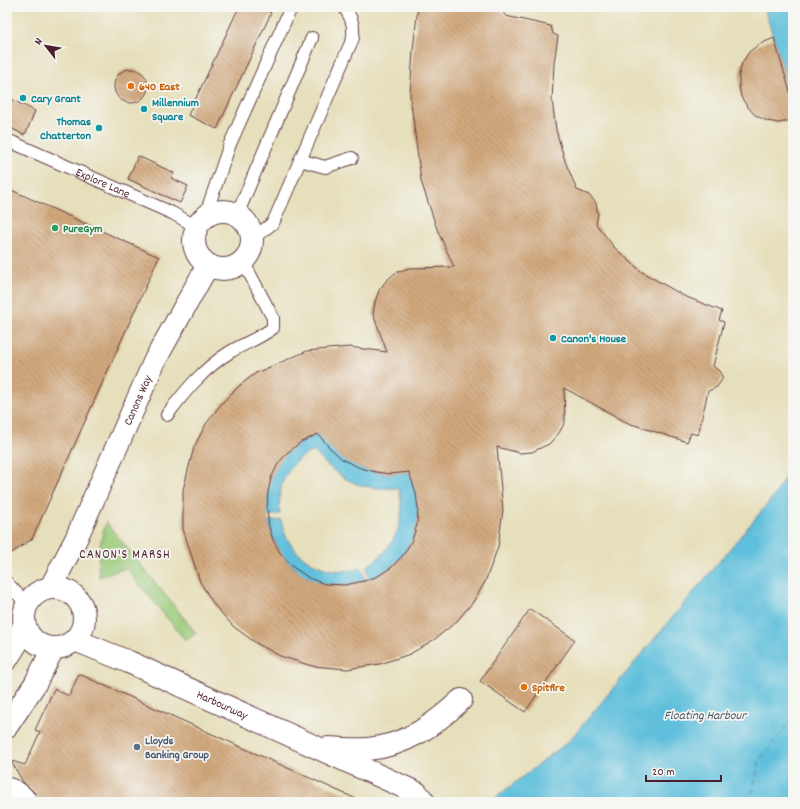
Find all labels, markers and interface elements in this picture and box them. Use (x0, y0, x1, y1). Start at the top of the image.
north arrow (26, 26, 66, 66)
text: N (31, 35, 48, 48)
place label: 640 East (139, 79, 180, 96)
marker: 640 East (126, 81, 136, 91)
place label: Cary Grant (31, 91, 81, 108)
marker: Cary Grant (18, 93, 28, 103)
place label: Millennium Square (152, 95, 199, 126)
marker: Millennium Square (139, 104, 149, 114)
place label: Thomas Chatterton (40, 114, 91, 145)
marker: Thomas Chatterton (94, 123, 104, 133)
street label: Explore Lane (73, 164, 132, 203)
place label: PureGym (63, 221, 103, 238)
marker: PureGym (50, 223, 60, 233)
place label: Canon's House (561, 331, 627, 348)
marker: Canon's House (548, 333, 558, 343)
street label: Canons Way (120, 372, 158, 428)
district label: CANON'S MARSH (79, 546, 171, 565)
place label: Spitfire (532, 680, 565, 697)
marker: Spitfire (519, 682, 529, 692)
street label: Harbourway (193, 687, 251, 725)
water label: Floating Harbour (664, 707, 748, 726)
place label: Lloyds Banking Group (145, 733, 210, 764)
marker: Lloyds Banking Group (132, 742, 142, 752)
scale bar (646, 757, 721, 783)
text: 20 m (652, 764, 675, 781)

